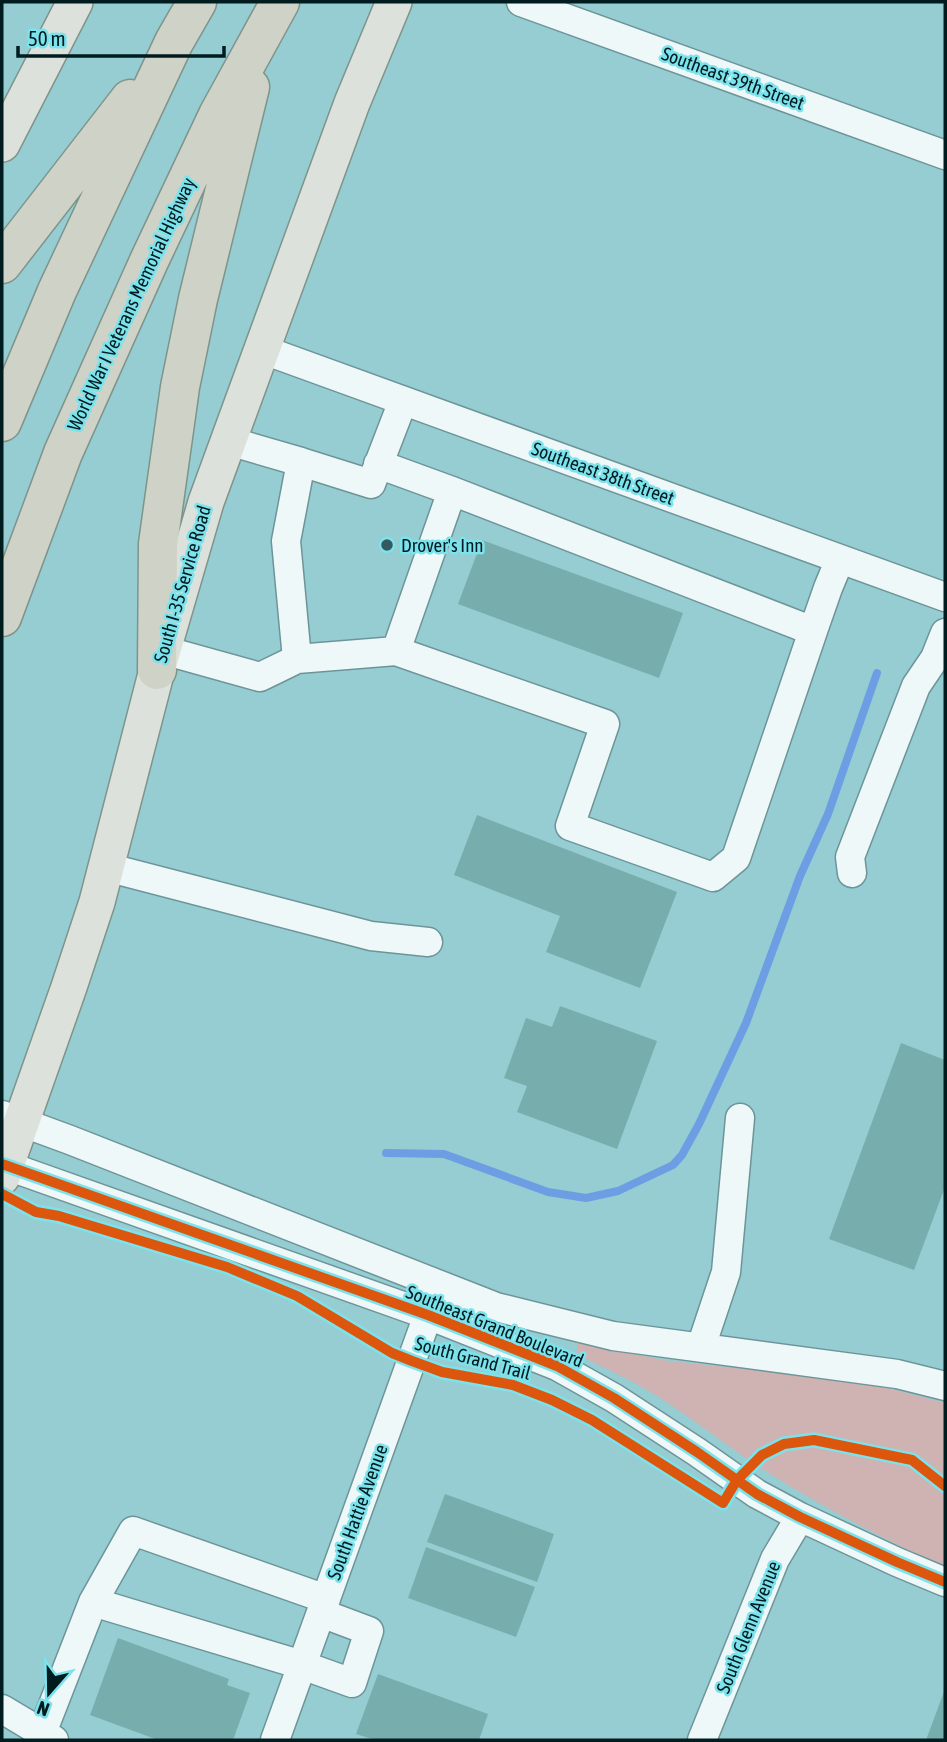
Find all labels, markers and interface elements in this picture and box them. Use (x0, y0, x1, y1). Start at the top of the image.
scale bar (18, 14, 224, 58)
text: 50 m (28, 26, 66, 50)
street label: Southeast 39th Street (659, 42, 807, 114)
street label: World War I Veterans Memorial Highway (63, 174, 200, 434)
street label: Southeast 38th Street (529, 437, 677, 509)
street label: South I-35 Service Road (149, 503, 215, 665)
place label: Drover's Inn (401, 534, 484, 556)
marker: Drover's Inn (379, 537, 395, 553)
street label: Southeast Grand Boulevard (403, 1280, 587, 1372)
street label: South Grand Trail (413, 1332, 533, 1384)
street label: South Hattie Avenue (322, 1441, 392, 1583)
street label: South Glenn Avenue (711, 1558, 785, 1696)
north arrow (14, 1658, 84, 1728)
text: N (34, 1697, 52, 1721)

